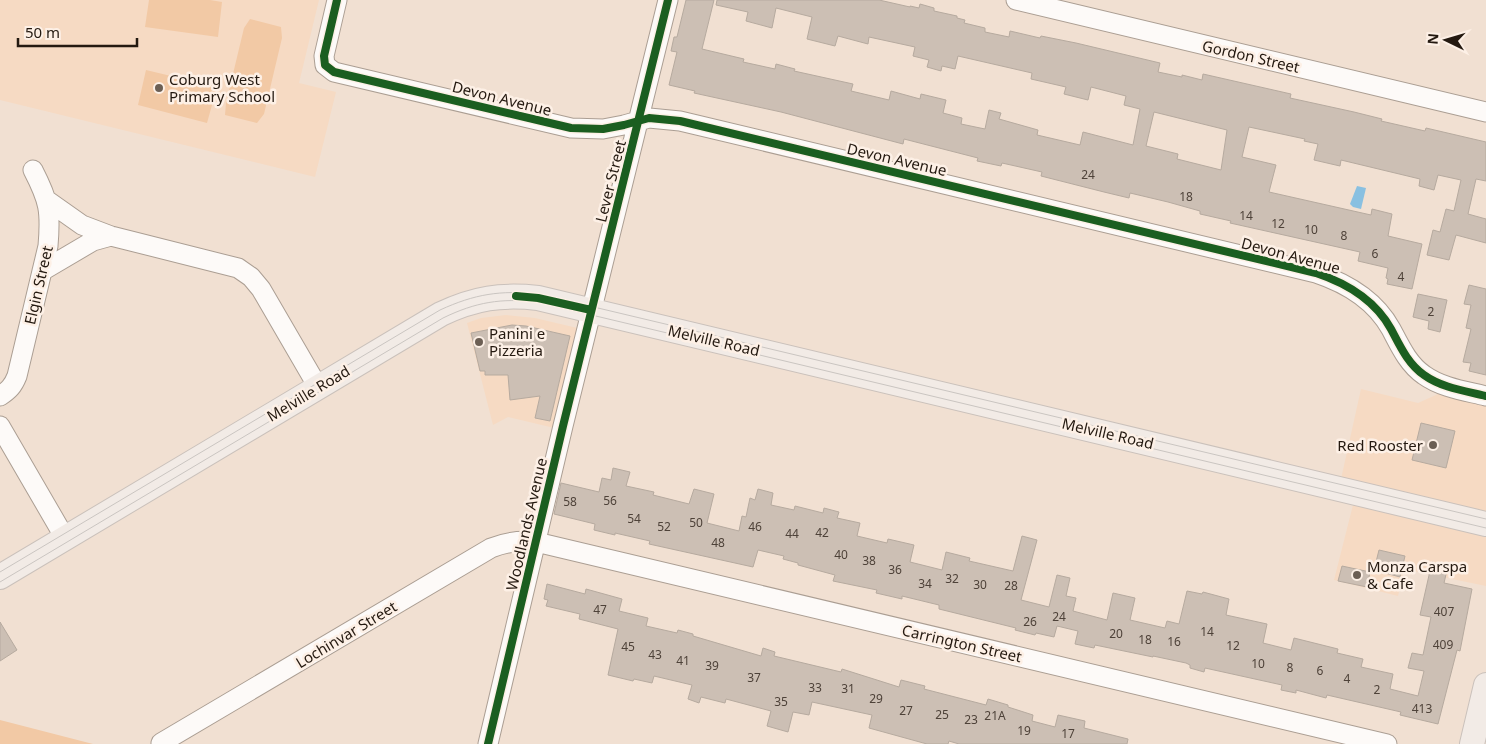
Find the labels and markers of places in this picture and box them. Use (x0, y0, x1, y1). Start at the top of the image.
place label: Coburg West Primary School (169, 69, 275, 106)
marker: Coburg West Primary School (153, 82, 165, 94)
place label: Panini e Pizzeria (489, 323, 545, 360)
marker: Panini e Pizzeria (473, 336, 485, 348)
place label: Red Rooster (1337, 435, 1423, 455)
marker: Red Rooster (1427, 439, 1439, 451)
place label: Monza Carspa & Cafe (1367, 556, 1467, 593)
marker: Monza Carspa & Cafe (1351, 569, 1363, 581)

